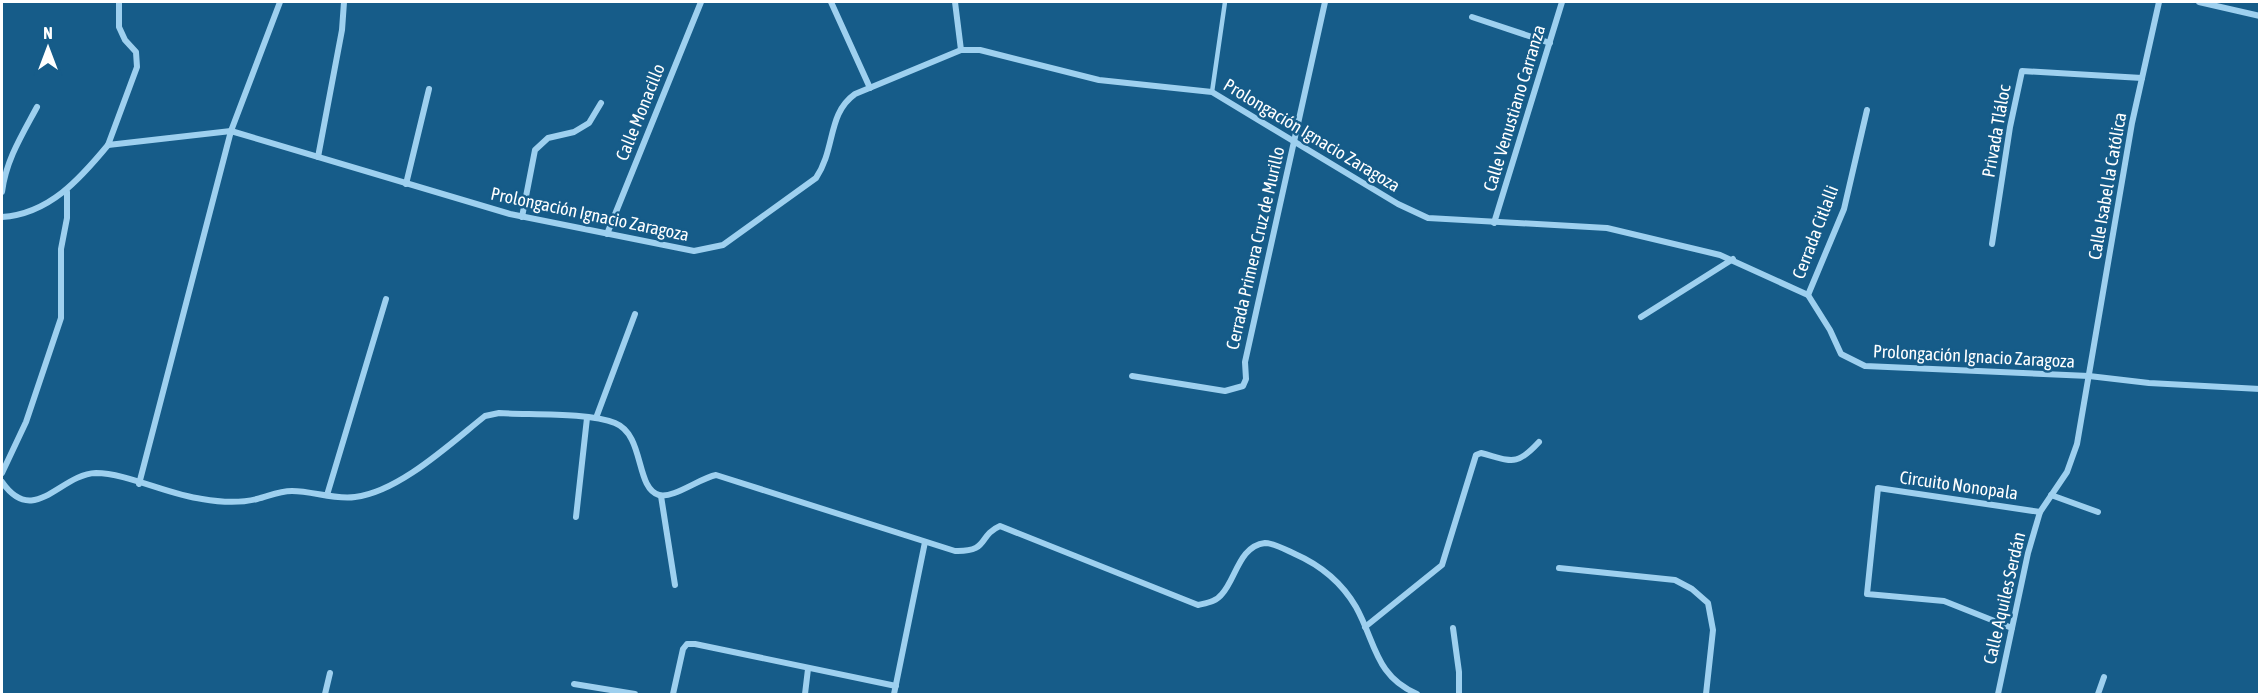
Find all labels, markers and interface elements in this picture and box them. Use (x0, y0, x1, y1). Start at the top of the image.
north arrow (18, 18, 78, 78)
street label: Calle Venustiano Carranza (1479, 22, 1549, 194)
text: N (43, 24, 53, 42)
street label: Calle Monacillo (611, 60, 669, 164)
street label: Prolongación Ignacio Zaragoza (1220, 74, 1404, 196)
street label: Privada Tláloc (1978, 83, 2015, 179)
street label: Calle Isabel la Católica (2084, 111, 2130, 261)
street label: Cerrada Primera Cruz de Murillo (1221, 144, 1289, 352)
street label: Cerrada Citlalli (1788, 182, 1842, 282)
street label: Prolongación Ignacio Zaragoza (489, 183, 691, 245)
street label: Prolongación Ignacio Zaragoza (1873, 340, 2075, 372)
street label: Circuito Nonopala (1898, 466, 2020, 504)
street label: Calle Aquiles Serdán (1979, 530, 2029, 666)

